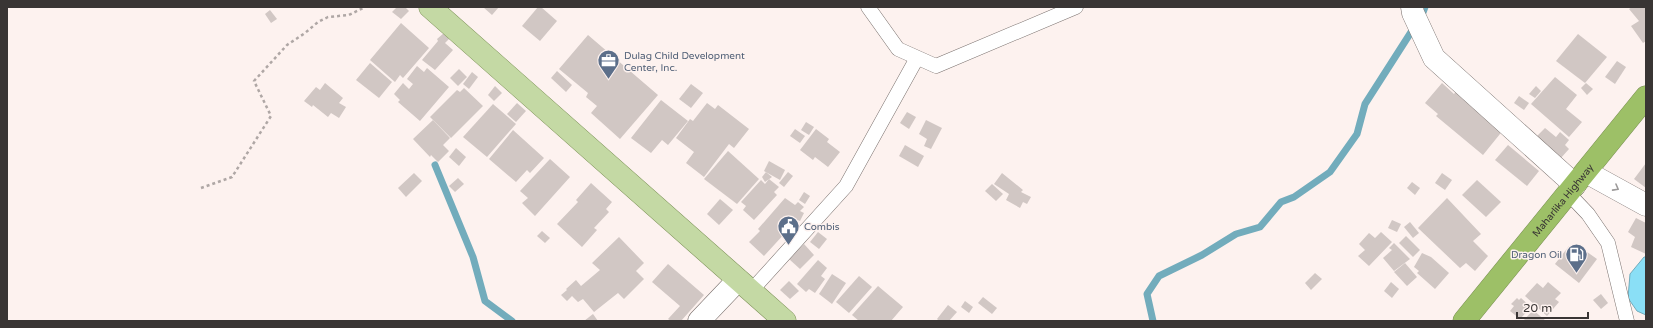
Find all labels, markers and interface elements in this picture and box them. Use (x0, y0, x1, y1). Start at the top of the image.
office icon: Dulag Child Development Center, Inc. (595, 48, 621, 81)
place label: Dulag Child Development Center, Inc. (624, 50, 745, 74)
street label: Maharlika Highway (1530, 161, 1597, 239)
one-way arrow (1612, 184, 1619, 191)
public building icon: Combis (775, 213, 801, 246)
place label: Combis (804, 221, 840, 233)
fuel station icon: Dragon Oil (1564, 241, 1590, 274)
place label: Dragon Oil (1511, 249, 1562, 261)
scale bar (1517, 294, 1588, 320)
text: 20 m (1523, 301, 1552, 315)

